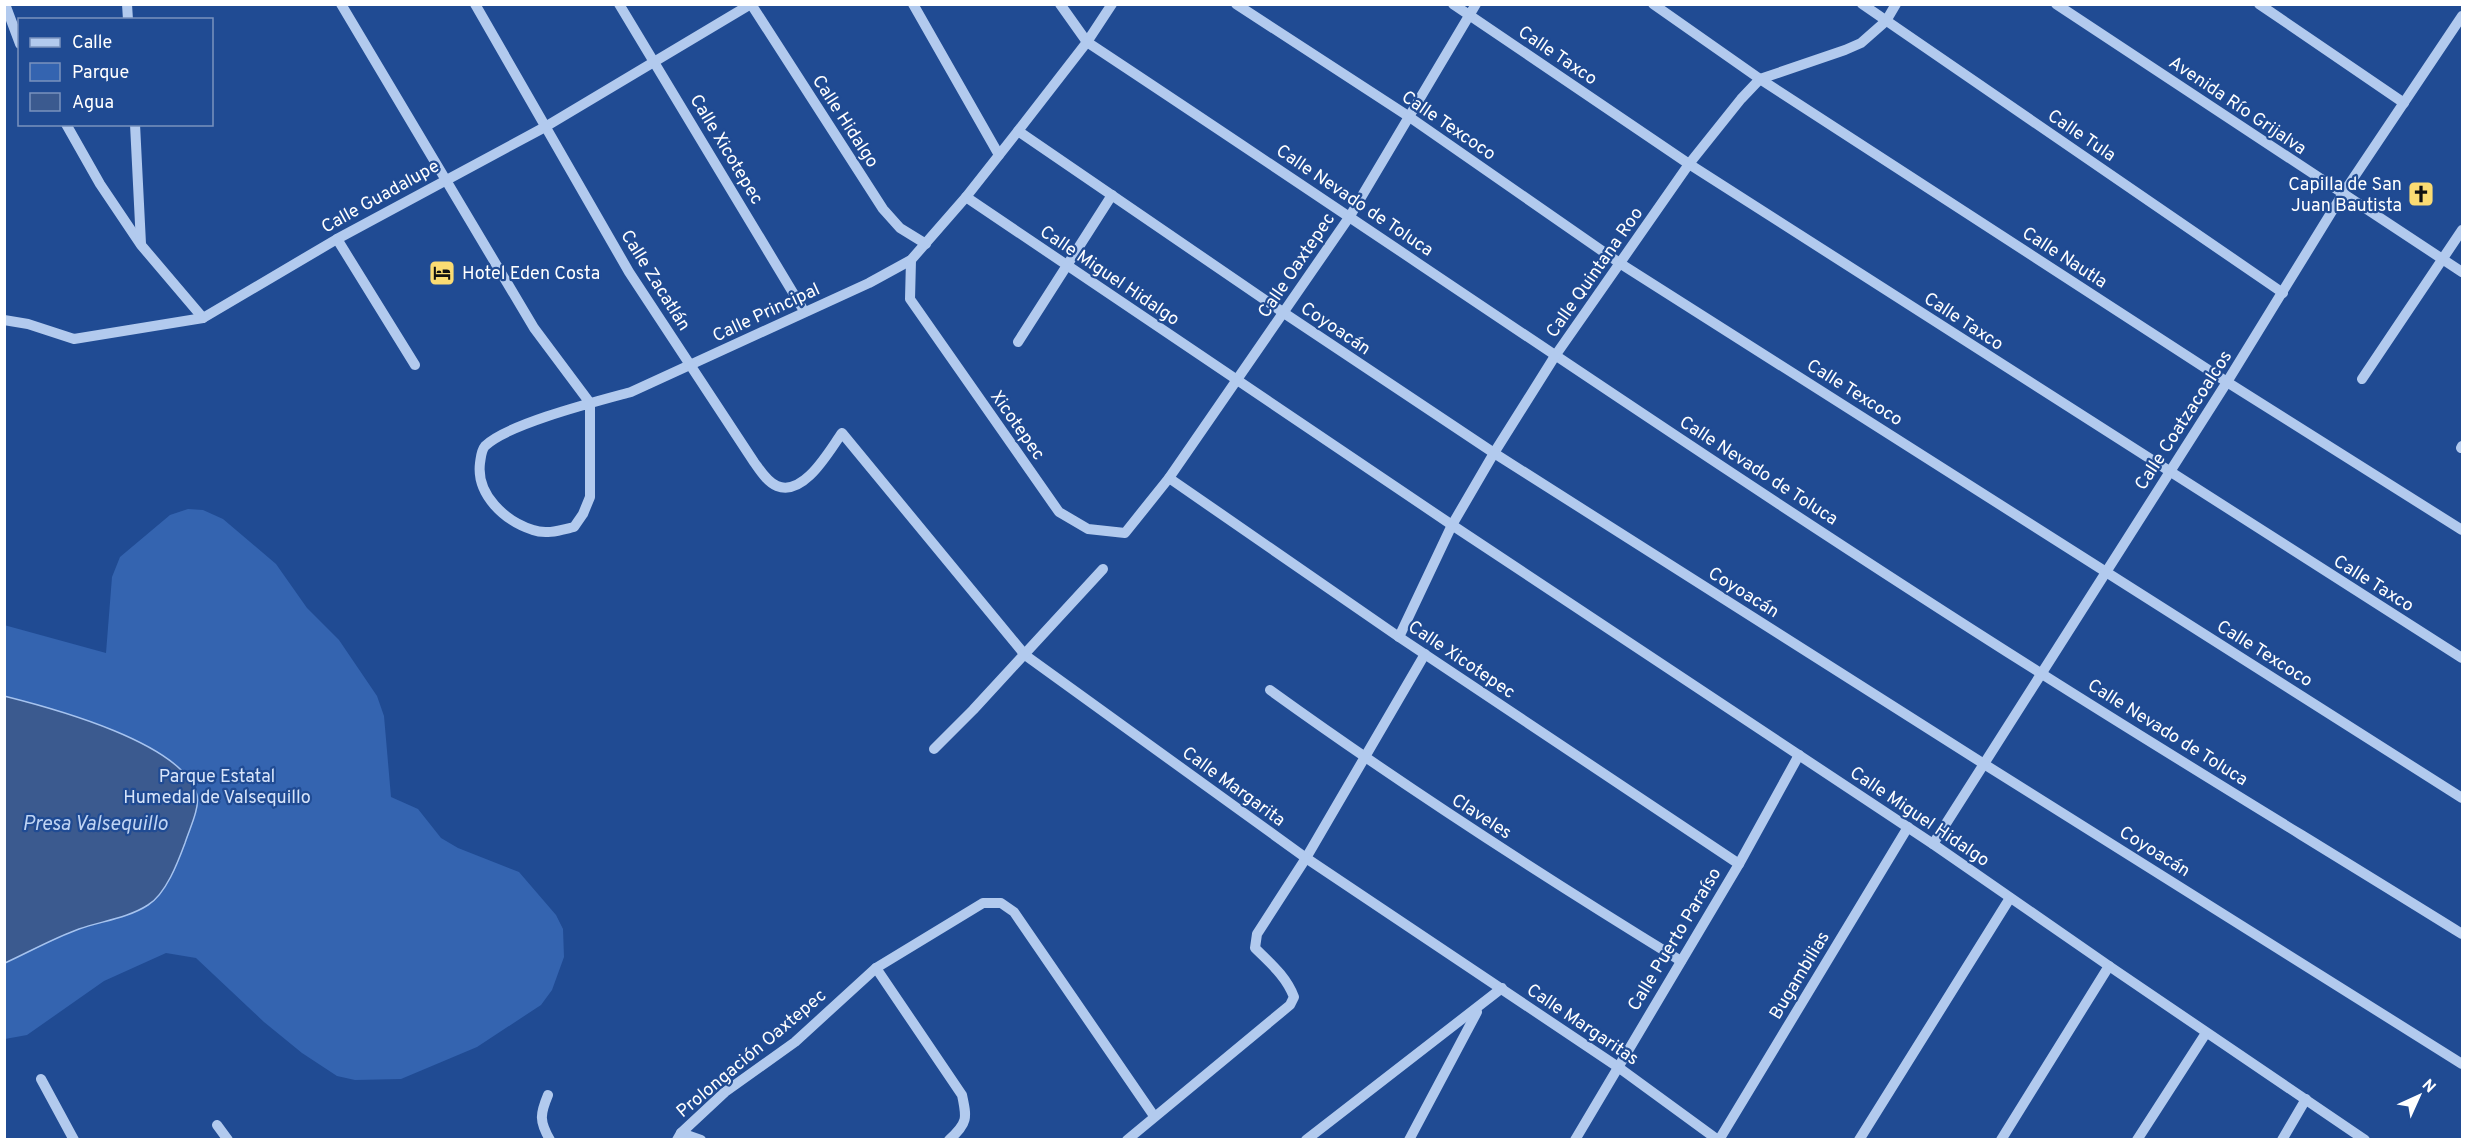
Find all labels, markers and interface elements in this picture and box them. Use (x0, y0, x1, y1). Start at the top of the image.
legend (18, 18, 213, 126)
street label: Calle Taxco (1513, 21, 1601, 91)
text: Calle (72, 32, 112, 55)
street label: Avenida Río Grijalva (2164, 52, 2310, 161)
text: Parque (72, 62, 129, 85)
street label: Calle Hidalgo (806, 71, 883, 173)
street label: Calle Texcoco (1396, 86, 1500, 166)
street label: Calle Xicotepec (684, 90, 768, 209)
text: Agua (72, 92, 114, 115)
street label: Calle Tula (2042, 105, 2120, 168)
street label: Calle Nevado de Toluca (1271, 140, 1437, 262)
street label: Calle Guadalupe (318, 155, 444, 239)
place label: Capilla de San Juan Bautista (2288, 174, 2402, 218)
church icon: Capilla de San Juan Bautista (2406, 179, 2436, 209)
street label: Calle Quintana Roo (1542, 203, 1649, 343)
street label: Calle Oaxtepec (1254, 209, 1341, 323)
street label: Calle Miguel Hidalgo (1035, 221, 1184, 332)
street label: Calle Nautla (2017, 222, 2111, 294)
street label: Calle Zacatlán (615, 226, 695, 336)
hotel icon: Hotel Eden Costa (427, 258, 457, 288)
place label: Hotel Eden Costa (462, 263, 600, 286)
street label: Calle Principal (709, 278, 824, 348)
street label: Calle Taxco (1919, 288, 2008, 357)
street label: Coyoacán (1296, 297, 1375, 361)
street label: Calle Coatzacoalcos (2130, 347, 2238, 495)
street label: Calle Texcoco (1802, 355, 1907, 432)
street label: Xicotepec (984, 386, 1049, 465)
street label: Calle Nevado de Toluca (1674, 411, 1842, 531)
street label: Calle Taxco (2329, 550, 2418, 618)
street label: Coyoacán (1703, 562, 1783, 624)
street label: Calle Xicotepec (1403, 616, 1519, 705)
street label: Calle Texcoco (2212, 616, 2317, 693)
street label: Calle Nevado de Toluca (2083, 675, 2252, 792)
street label: Calle Margarita (1177, 742, 1289, 832)
street label: Calle Miguel Hidalgo (1845, 762, 1994, 873)
park label: Parque Estatal Humedal de Valsequillo (123, 766, 311, 810)
street label: Claveles (1447, 789, 1516, 845)
water label: Presa Valsequillo (22, 812, 168, 838)
street label: Coyoacán (2114, 821, 2194, 883)
street label: Calle Puerto Paraíso (1623, 864, 1727, 1016)
street label: Bugambilias (1765, 927, 1836, 1024)
street label: Calle Margaritas (1522, 979, 1643, 1071)
street label: Prolongación Oaxtepec (672, 985, 832, 1124)
north arrow (2389, 1066, 2449, 1126)
text: N (2417, 1076, 2439, 1098)

